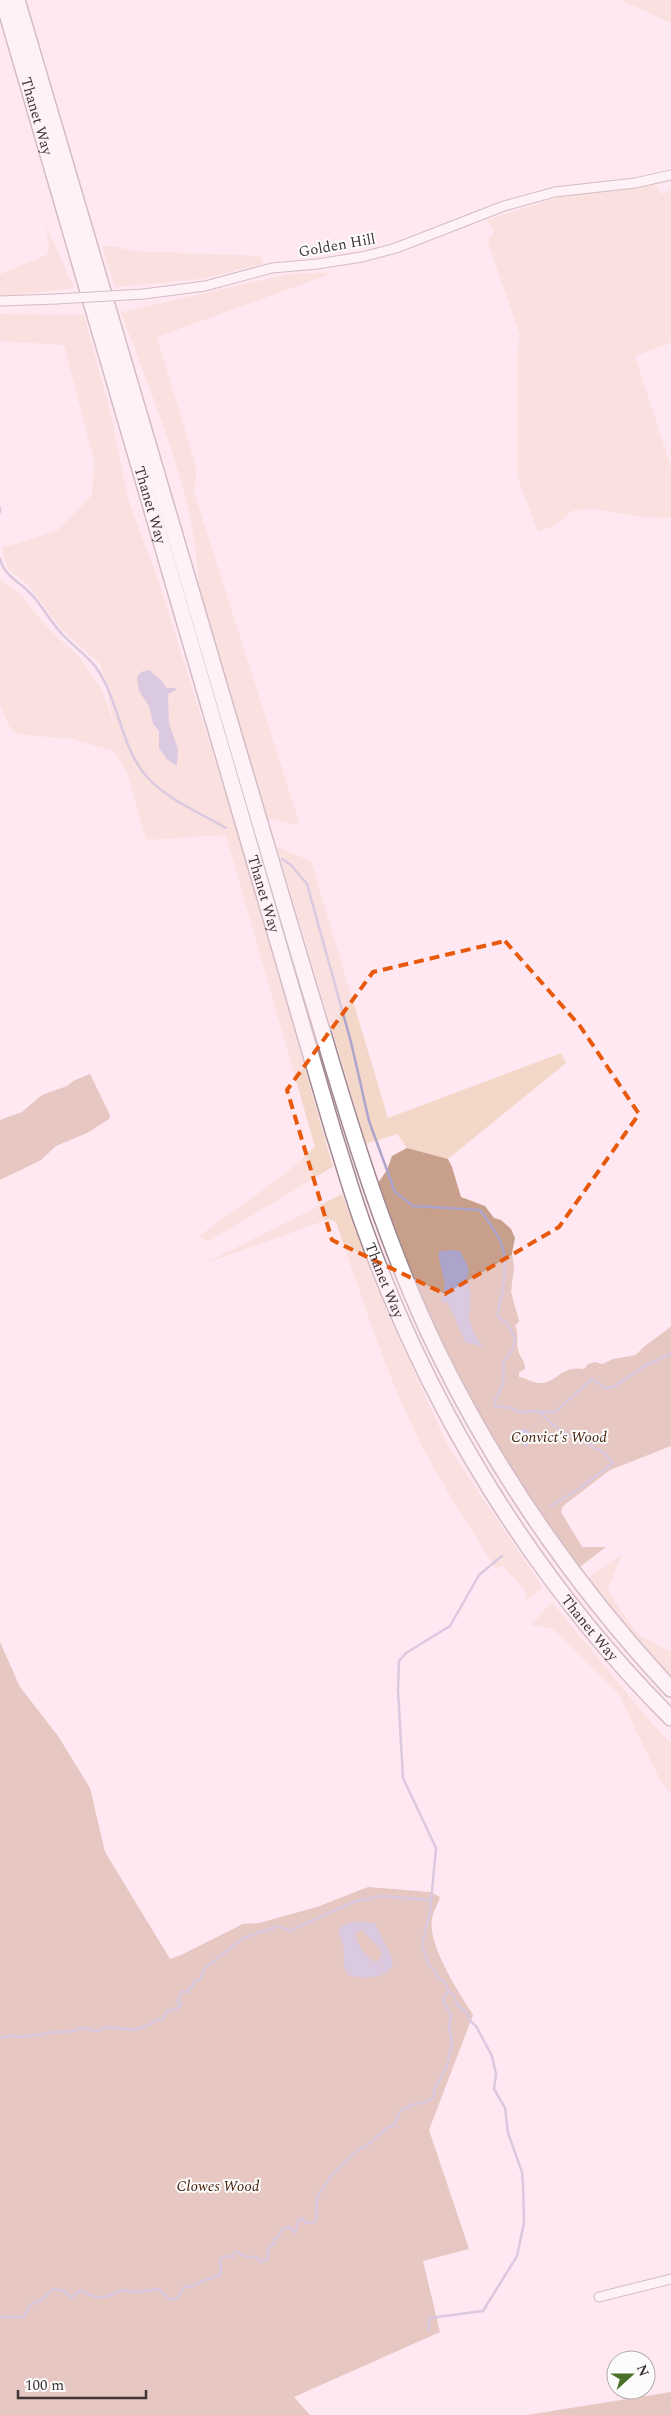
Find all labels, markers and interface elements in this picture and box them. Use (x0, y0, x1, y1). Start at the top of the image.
street label: Thanet Way (14, 75, 59, 159)
street label: Golden Hill (297, 227, 377, 264)
street label: Thanet Way (128, 463, 172, 548)
street label: Thanet Way (241, 852, 286, 936)
street label: Thanet Way (359, 1239, 410, 1323)
park label: Convict's Wood (511, 1426, 607, 1449)
street label: Thanet Way (555, 1590, 624, 1667)
park label: Clowes Wood (177, 2175, 260, 2198)
north arrow (606, 2350, 656, 2400)
text: N (631, 2361, 655, 2380)
scale bar (18, 2368, 145, 2400)
text: 100 m (25, 2374, 64, 2397)

